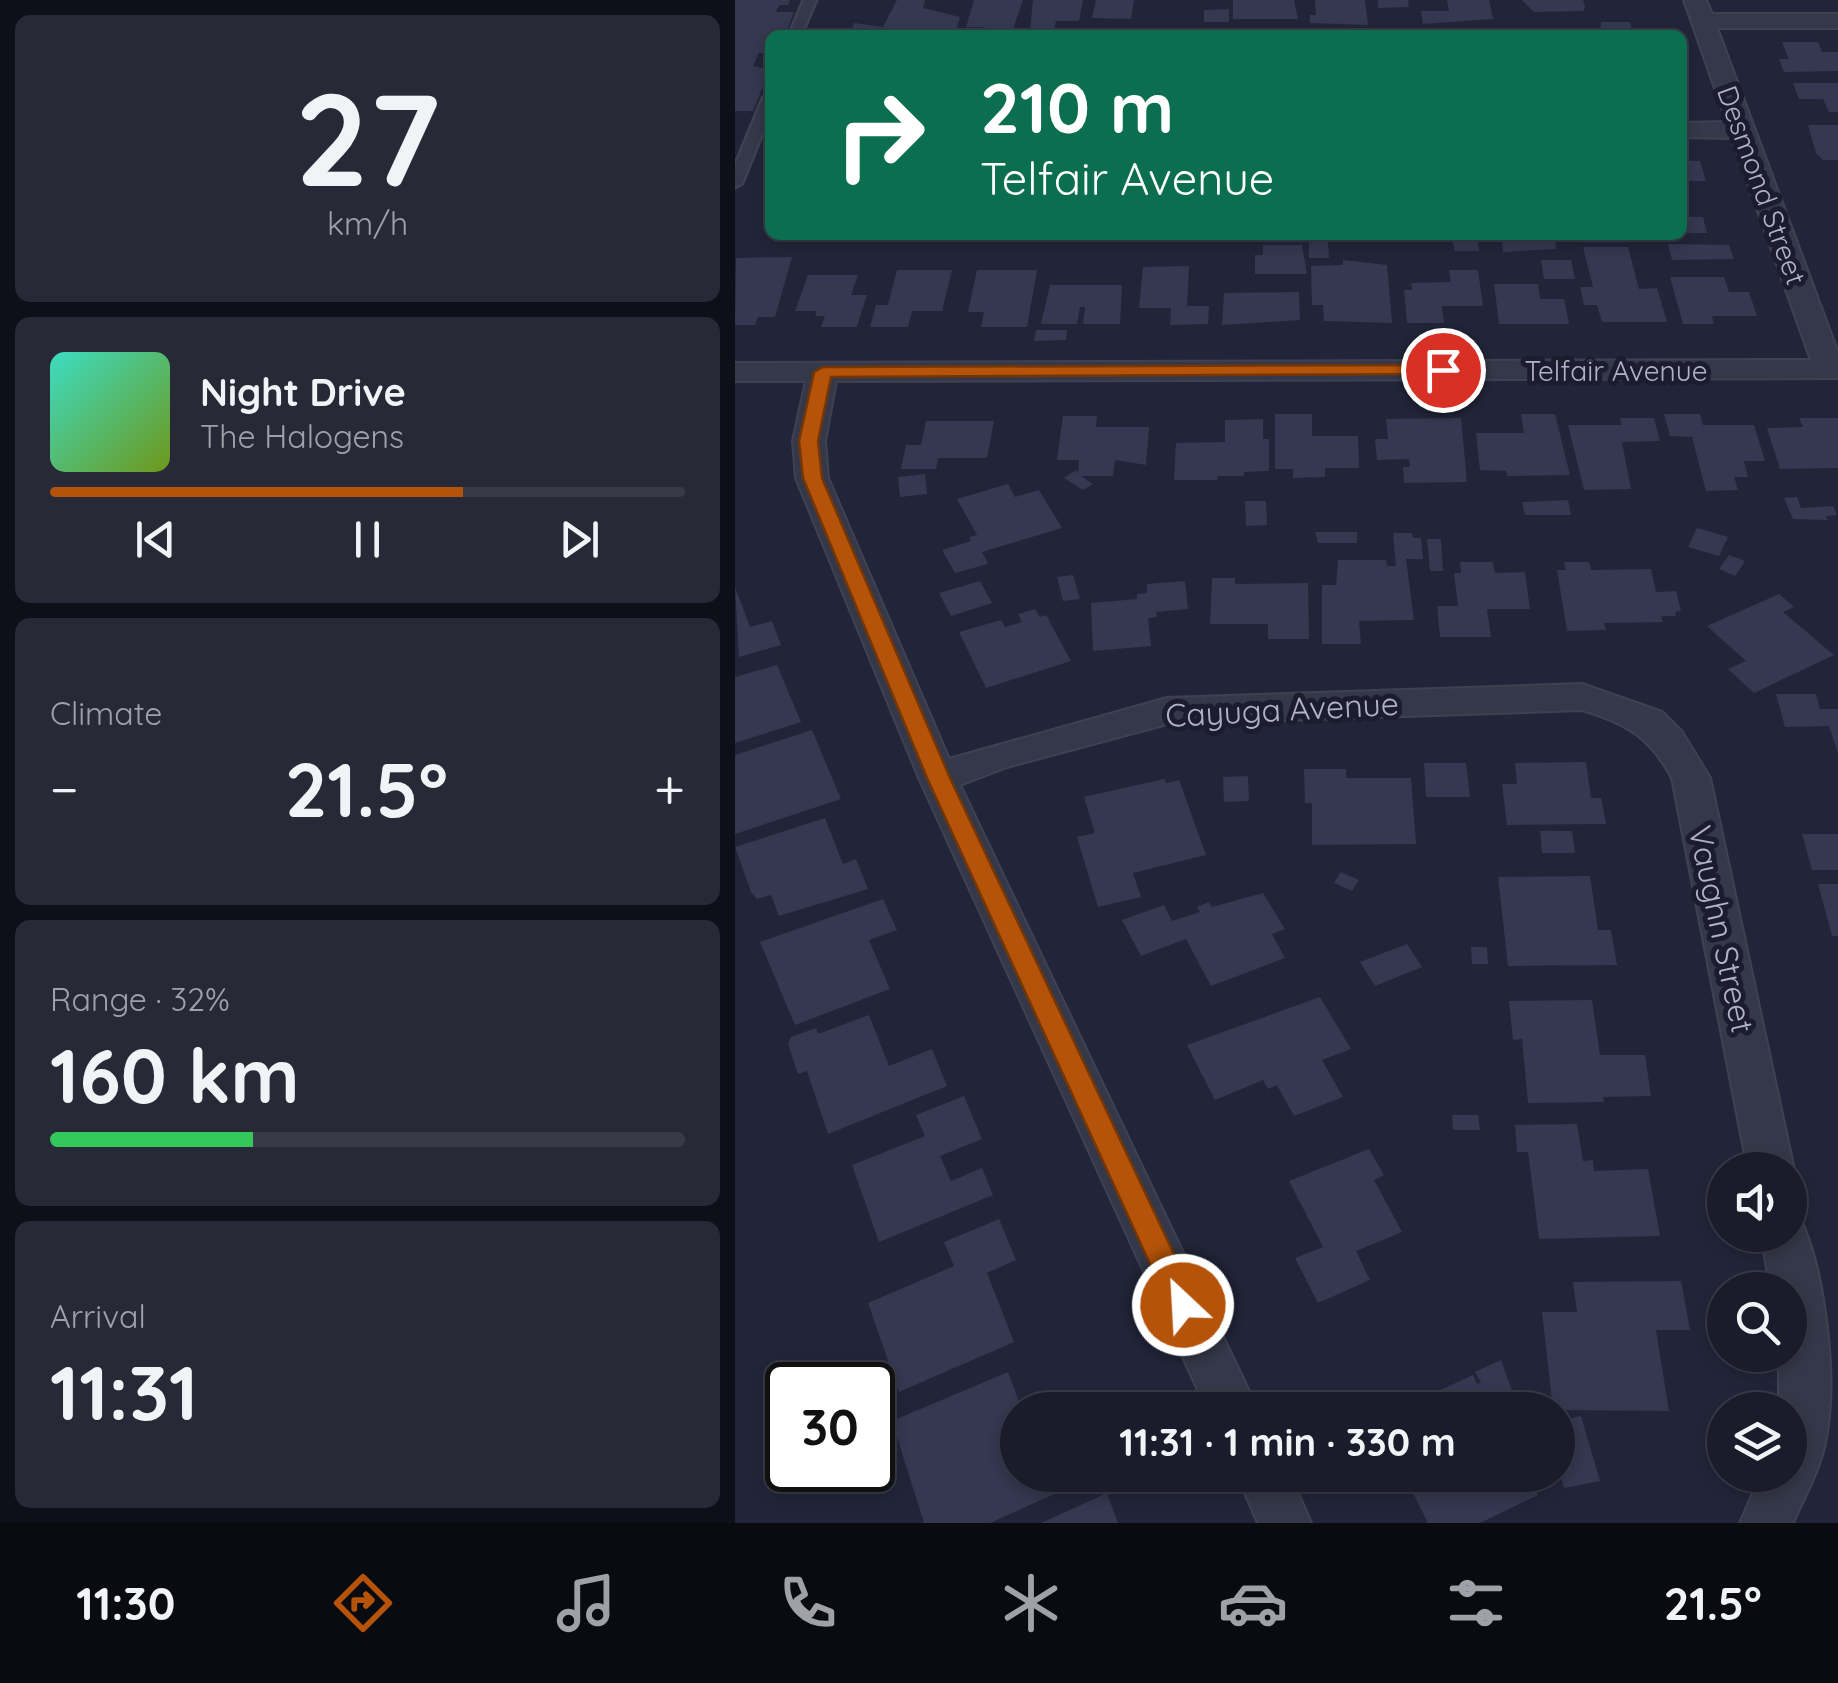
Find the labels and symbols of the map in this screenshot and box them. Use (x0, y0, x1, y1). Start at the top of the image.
street label: Desmond Street (1710, 81, 1814, 289)
pin (1401, 328, 1486, 413)
street label: Telfair Avenue (1524, 353, 1708, 388)
street label: Cayuga Avenue (1164, 683, 1400, 735)
street label: Vaughn Street (1681, 822, 1763, 1036)
position arrow (1131, 1253, 1235, 1357)
speed limit sign: 30 (765, 1362, 895, 1492)

